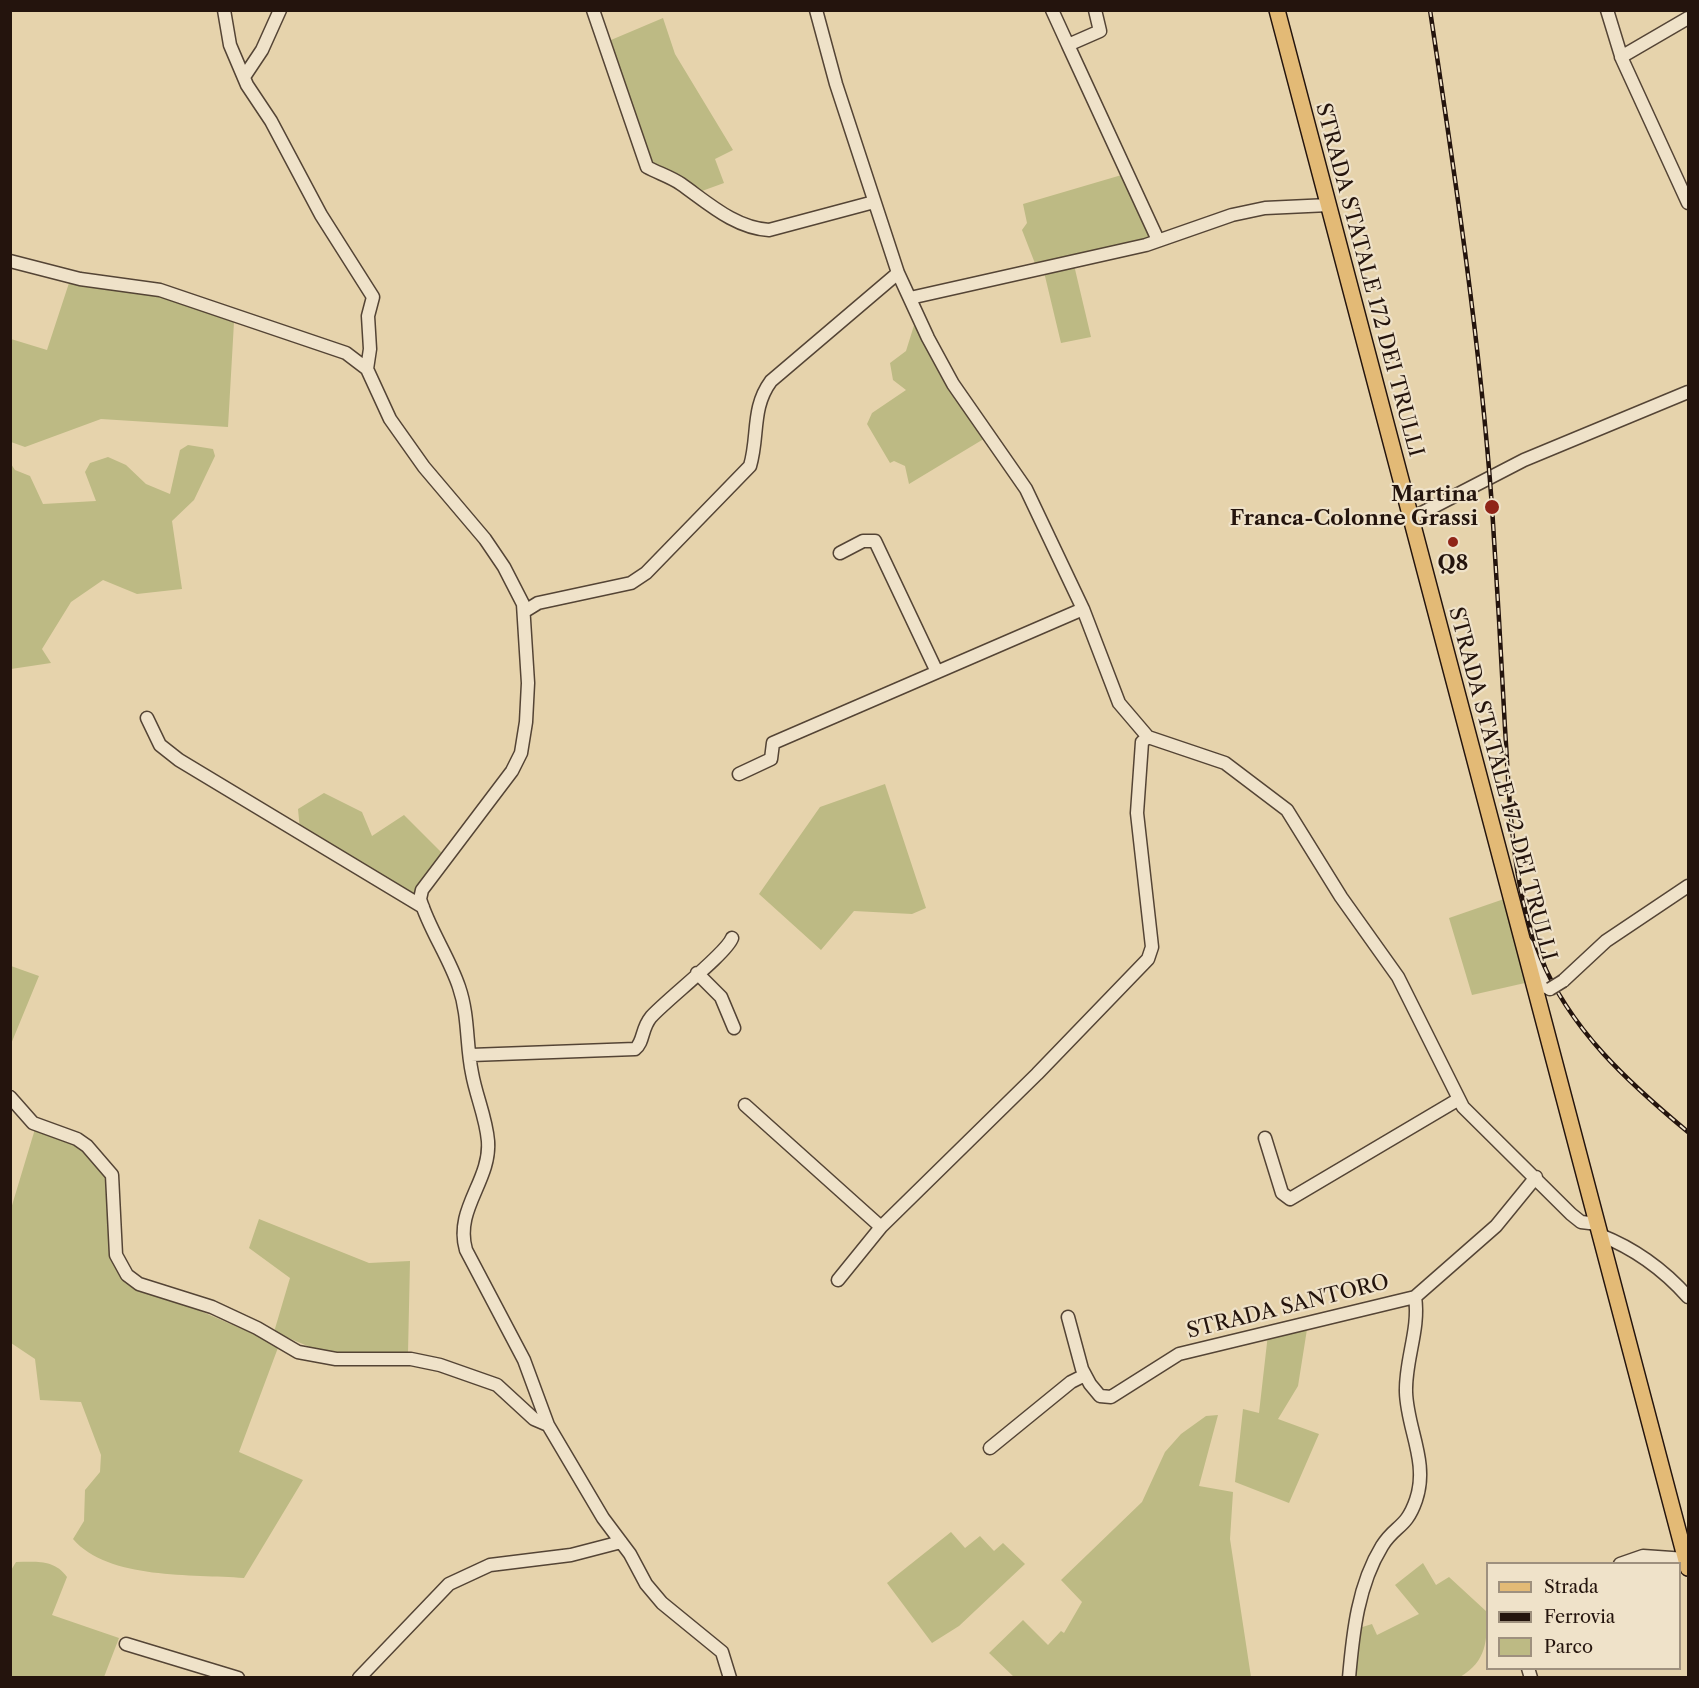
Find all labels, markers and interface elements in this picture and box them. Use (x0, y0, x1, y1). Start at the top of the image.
street label: STRADA STATALE 172 DEI TRULLI (1310, 100, 1428, 460)
place label: Martina Franca-Colonne Grassi (1230, 482, 1478, 532)
marker: Martina Franca-Colonne Grassi (1483, 498, 1501, 516)
marker: Q8 (1446, 535, 1460, 549)
place label: Q8 (1438, 551, 1468, 577)
street label: STRADA STATALE 172 DEI TRULLI (1443, 604, 1561, 964)
street label: STRADA SANTORO (1184, 1270, 1392, 1344)
legend (1486, 1562, 1681, 1670)
text: Strada (1544, 1576, 1599, 1598)
text: Ferrovia (1544, 1606, 1615, 1628)
text: Parco (1544, 1636, 1593, 1658)

